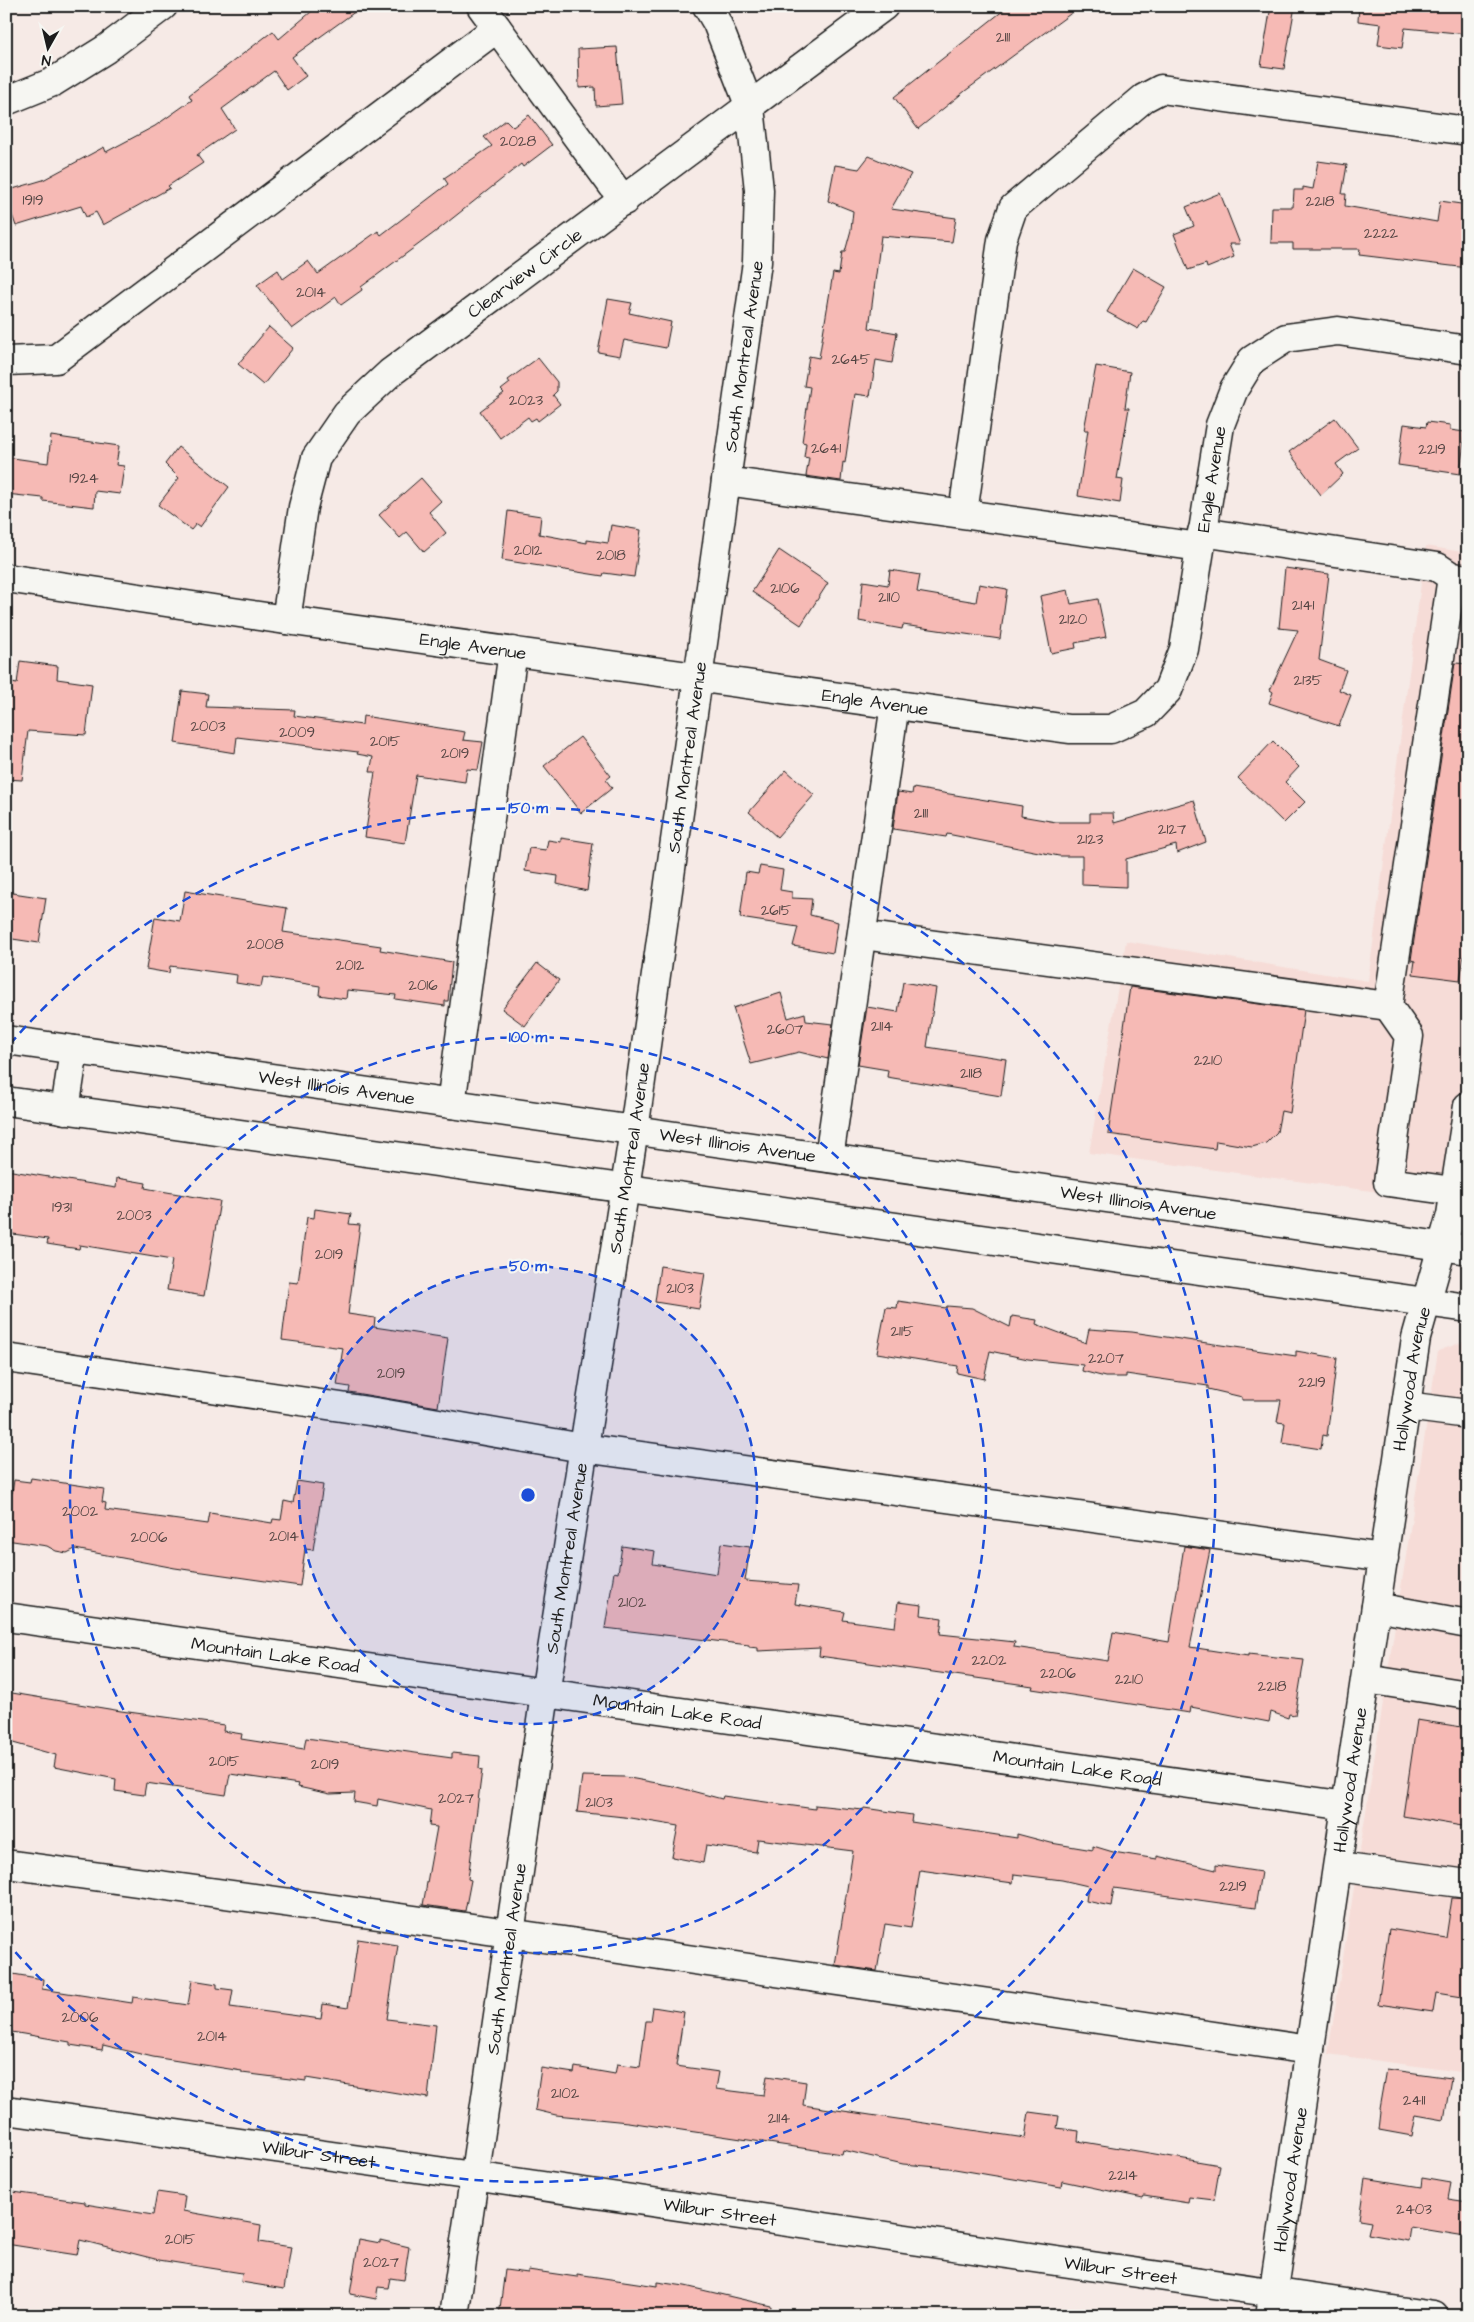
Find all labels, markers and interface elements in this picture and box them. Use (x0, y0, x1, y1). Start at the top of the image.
north arrow (22, 22, 72, 72)
house number: 2111 (996, 27, 1010, 48)
text: N (40, 49, 52, 70)
house number: 2028 (500, 131, 536, 152)
house number: 1919 (23, 190, 43, 211)
house number: 2218 (1306, 191, 1335, 212)
street label: Clearview Circle (462, 222, 588, 324)
house number: 2222 (1364, 223, 1399, 244)
street label: South Montreal Avenue (718, 259, 770, 454)
house number: 2014 (296, 282, 326, 303)
house number: 2645 (832, 349, 871, 370)
house number: 2023 (509, 390, 543, 411)
street label: Engle Avenue (1191, 424, 1233, 534)
house number: 2641 (811, 438, 841, 459)
house number: 2219 (1418, 439, 1446, 460)
house number: 1924 (69, 468, 99, 489)
house number: 2012 (514, 540, 543, 561)
house number: 2018 (596, 545, 626, 566)
house number: 2106 (770, 578, 800, 599)
house number: 2110 (878, 587, 900, 608)
house number: 2141 (1292, 595, 1314, 616)
house number: 2120 (1059, 609, 1088, 630)
street label: Engle Avenue (418, 627, 528, 666)
street label: South Montreal Avenue (661, 660, 713, 855)
house number: 2135 (1294, 670, 1323, 691)
street label: Engle Avenue (820, 683, 930, 722)
house number: 2003 (190, 716, 226, 737)
house number: 2009 (279, 722, 315, 743)
house number: 2015 (370, 731, 401, 752)
house number: 2019 (441, 743, 469, 764)
text: 150 m (508, 798, 548, 819)
house number: 2111 (914, 803, 928, 824)
house number: 2127 (1158, 819, 1186, 840)
house number: 2123 (1077, 829, 1104, 850)
house number: 2615 (761, 900, 792, 921)
house number: 2008 (246, 934, 284, 955)
house number: 2012 (336, 955, 365, 976)
house number: 2016 (408, 975, 438, 996)
house number: 2114 (871, 1016, 893, 1037)
house number: 2607 (767, 1019, 803, 1040)
text: 100 m (509, 1027, 548, 1048)
house number: 2210 (1194, 1050, 1223, 1071)
street label: South Montreal Avenue (603, 1061, 656, 1256)
house number: 2118 (960, 1063, 982, 1084)
street label: West Illinois Avenue (257, 1064, 417, 1112)
street label: West Illinois Avenue (657, 1122, 818, 1169)
street label: West Illinois Avenue (1058, 1180, 1219, 1227)
house number: 1931 (52, 1197, 72, 1218)
house number: 2003 (116, 1205, 152, 1226)
house number: 2019 (315, 1244, 343, 1265)
text: 50 m (509, 1256, 547, 1277)
house number: 2103 (666, 1278, 694, 1299)
street label: Hollywood Avenue (1387, 1303, 1437, 1453)
house number: 2115 (890, 1321, 914, 1342)
house number: 2207 (1088, 1348, 1124, 1369)
house number: 2019 (377, 1363, 405, 1384)
house number: 2219 (1298, 1372, 1326, 1393)
street label: South Montreal Avenue (540, 1461, 594, 1656)
centre of rings (519, 1486, 537, 1504)
house number: 2002 (62, 1501, 98, 1522)
house number: 2014 (269, 1526, 299, 1547)
house number: 2006 (131, 1527, 168, 1548)
house number: 2102 (618, 1592, 647, 1613)
street label: Mountain Lake Road (190, 1631, 361, 1680)
house number: 2202 (971, 1650, 1007, 1671)
house number: 2206 (1040, 1663, 1077, 1684)
house number: 2210 (1115, 1669, 1144, 1690)
house number: 2218 (1258, 1676, 1287, 1697)
street label: Mountain Lake Road (592, 1688, 763, 1736)
street label: Hollywood Avenue (1327, 1706, 1374, 1854)
street label: Mountain Lake Road (992, 1744, 1163, 1793)
house number: 2015 (209, 1751, 240, 1772)
house number: 2019 (311, 1754, 339, 1775)
house number: 2027 (438, 1788, 474, 1809)
house number: 2103 (585, 1792, 613, 1813)
street label: South Montreal Avenue (480, 1861, 533, 2056)
house number: 2219 (1219, 1876, 1247, 1897)
house number: 2006 (62, 2007, 99, 2028)
house number: 2014 (197, 2026, 227, 2047)
house number: 2102 (551, 2083, 580, 2104)
house number: 2411 (1403, 2090, 1425, 2111)
street label: Hollywood Avenue (1268, 2105, 1314, 2254)
house number: 2114 (768, 2108, 790, 2129)
street label: Wilbur Street (260, 2134, 378, 2175)
house number: 2214 (1108, 2165, 1138, 2186)
street label: Wilbur Street (661, 2192, 779, 2233)
house number: 2403 (1396, 2199, 1432, 2220)
house number: 2015 (165, 2229, 196, 2250)
street label: Wilbur Street (1062, 2250, 1180, 2292)
house number: 2027 (363, 2252, 399, 2273)

